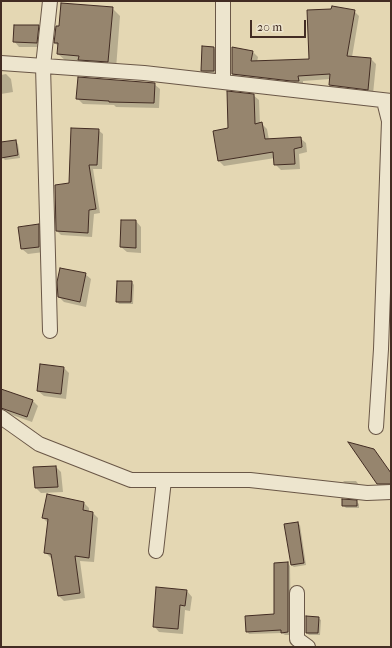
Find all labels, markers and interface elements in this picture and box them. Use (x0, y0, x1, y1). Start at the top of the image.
scale bar (252, 12, 308, 38)
text: 20 m (257, 20, 282, 34)

